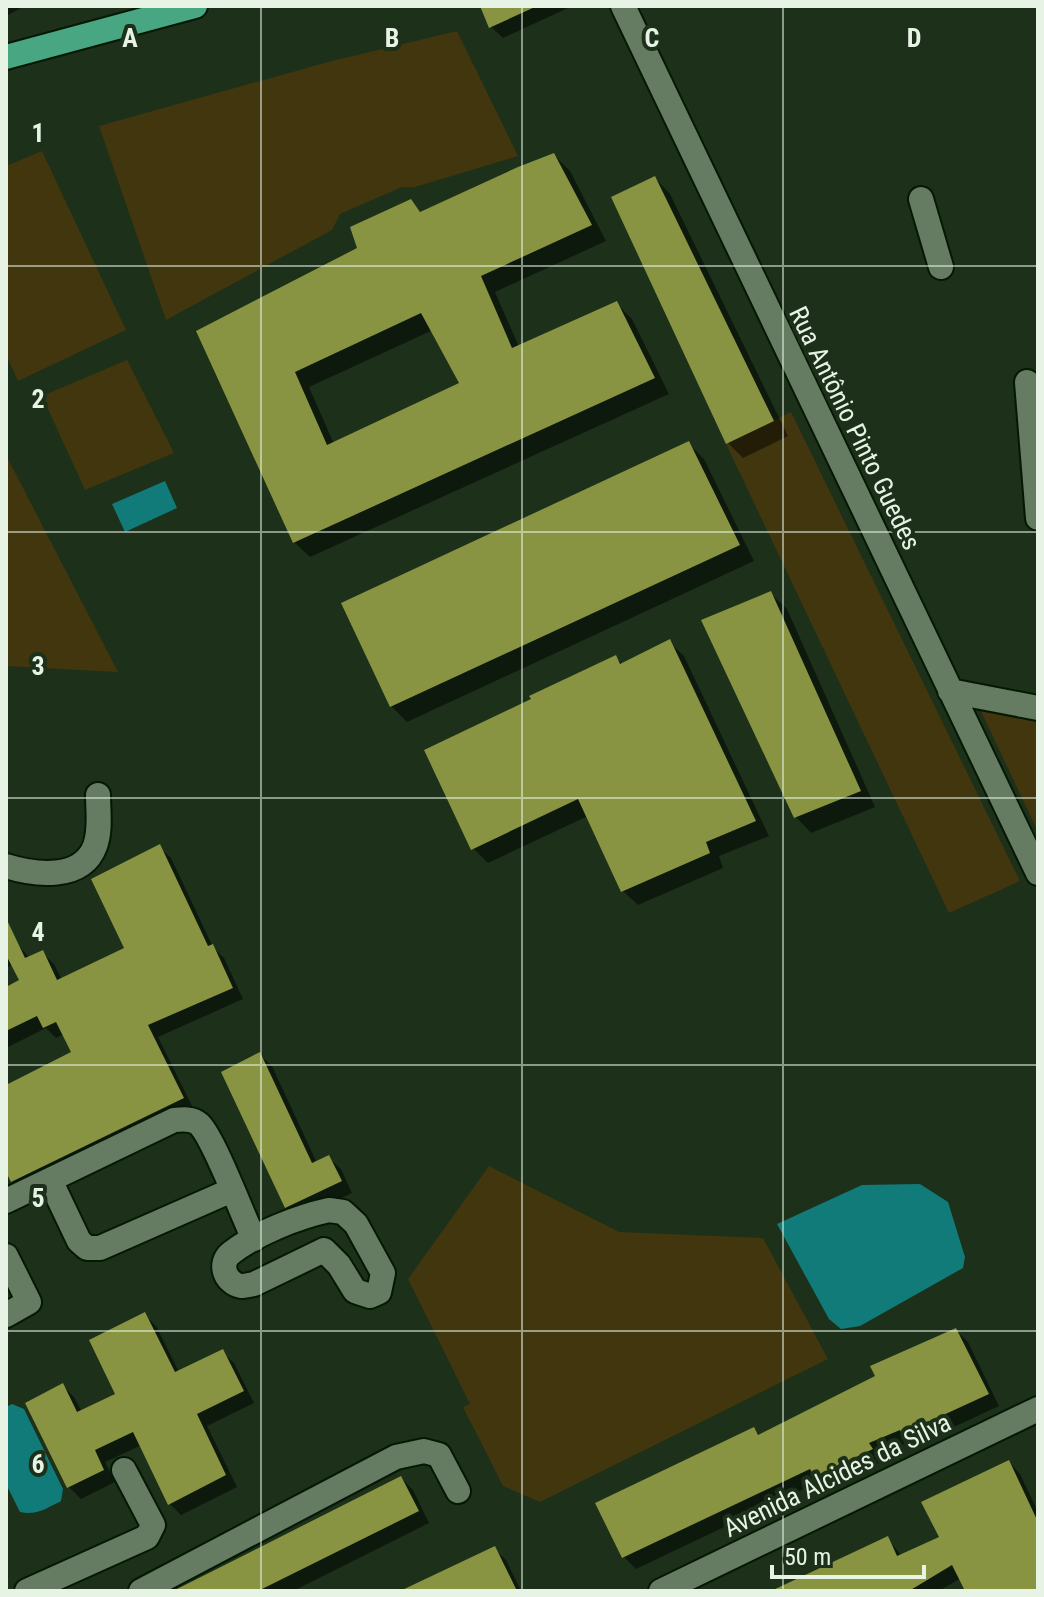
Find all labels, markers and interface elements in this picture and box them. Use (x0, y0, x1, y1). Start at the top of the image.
text: A (122, 23, 138, 53)
text: B (385, 23, 399, 53)
text: C (645, 23, 660, 53)
text: D (907, 23, 921, 53)
text: 1 (31, 118, 45, 148)
street label: Rua Antônio Pinto Guedes (783, 301, 927, 555)
text: 2 (31, 384, 45, 414)
text: 3 (31, 651, 45, 681)
text: 4 (31, 917, 45, 947)
text: 5 (31, 1183, 45, 1213)
street label: Avenida Alcides da Silva (718, 1407, 956, 1543)
text: 6 (31, 1449, 45, 1479)
scale bar (772, 1529, 924, 1579)
text: 50 m (784, 1543, 831, 1571)

